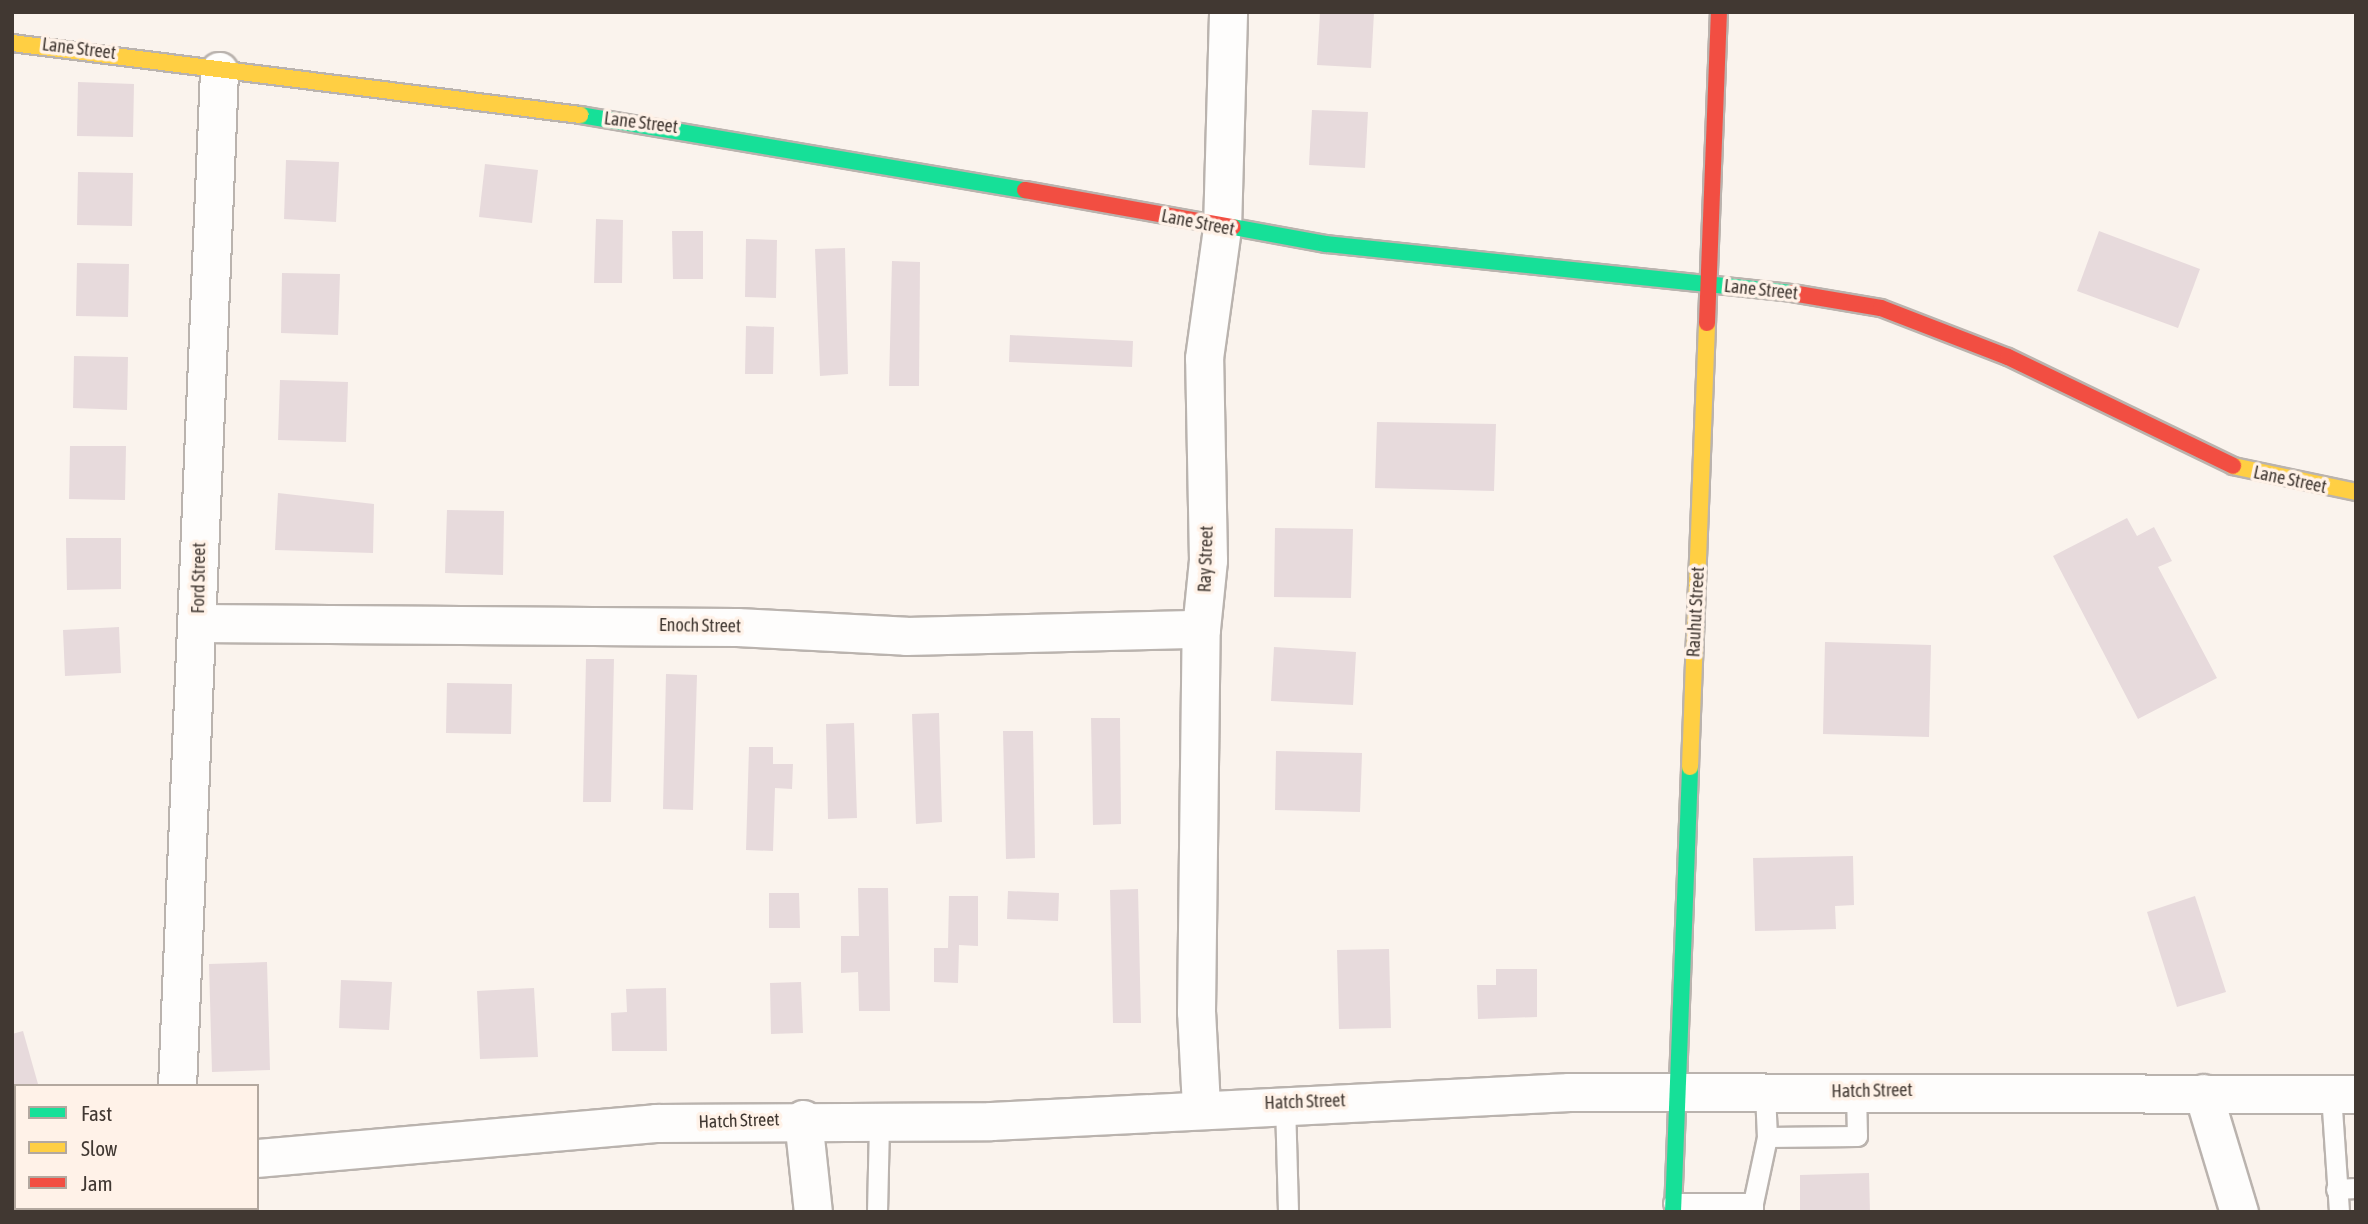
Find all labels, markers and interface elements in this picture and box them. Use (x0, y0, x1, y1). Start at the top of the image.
street label: Lane Street (41, 34, 117, 64)
street label: Lane Street (603, 108, 679, 138)
street label: Lane Street (1160, 205, 1236, 241)
street label: Lane Street (1723, 275, 1799, 305)
street label: Lane Street (2251, 462, 2329, 498)
street label: Ray Street (1194, 525, 1218, 593)
street label: Ford Street (188, 542, 210, 614)
street label: Rauhut Street (1683, 566, 1709, 658)
street label: Enoch Street (659, 614, 741, 638)
street label: Hatch Street (1831, 1079, 1913, 1103)
legend (14, 1084, 259, 1210)
street label: Hatch Street (1264, 1090, 1346, 1114)
text: Fast (81, 1101, 112, 1125)
street label: Hatch Street (698, 1109, 780, 1133)
text: Slow (81, 1136, 117, 1160)
text: Jam (81, 1171, 113, 1195)

